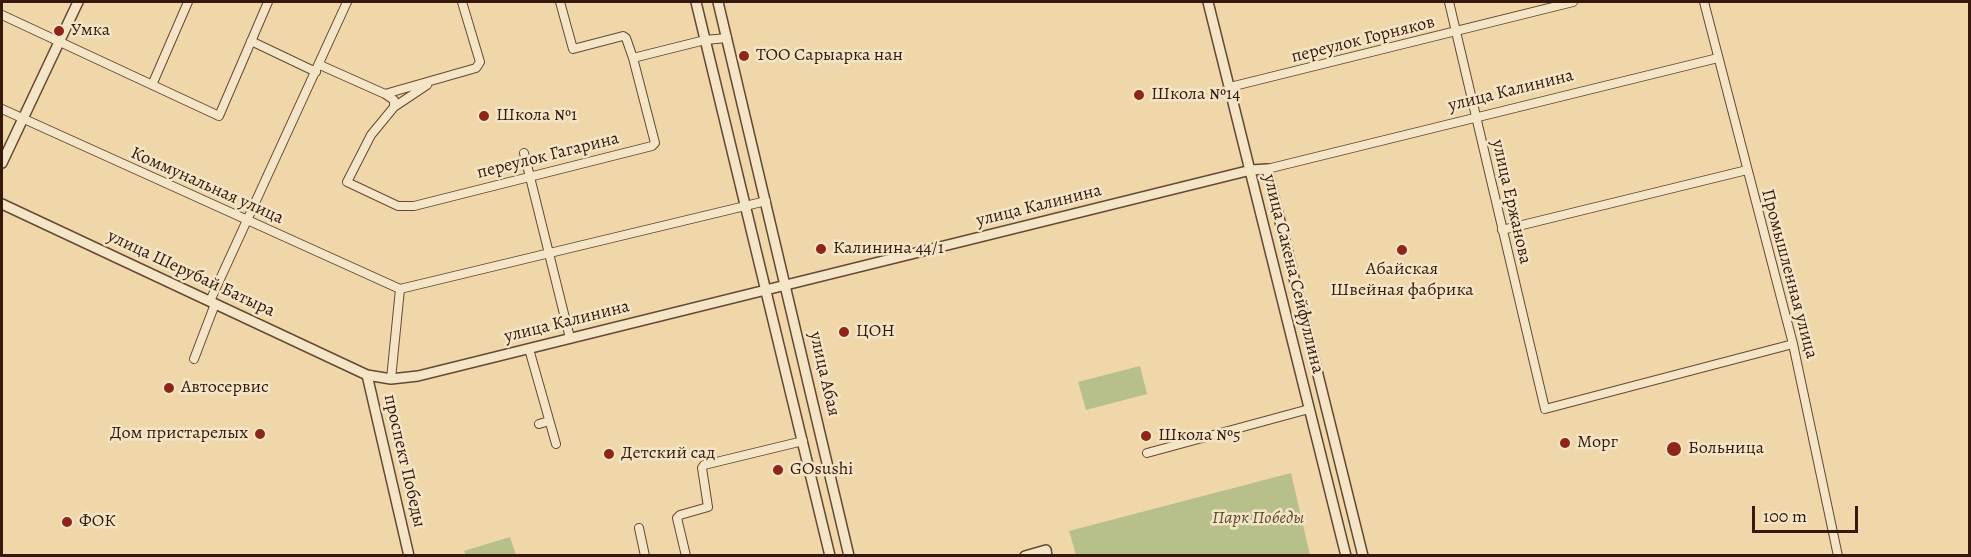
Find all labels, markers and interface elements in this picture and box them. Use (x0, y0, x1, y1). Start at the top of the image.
street label: переулок Горняков (1289, 12, 1437, 68)
place label: Умка (71, 20, 110, 42)
marker: Умка (52, 24, 66, 38)
place label: ТОО Сарыарка нан (756, 45, 903, 67)
marker: ТОО Сарыарка нан (737, 49, 751, 63)
street label: улица Калинина (1446, 65, 1576, 117)
place label: Школа №14 (1151, 84, 1240, 106)
marker: Школа №14 (1132, 88, 1146, 102)
place label: Школа №1 (496, 105, 577, 127)
marker: Школа №1 (477, 109, 491, 123)
street label: переулок Гагарина (475, 128, 621, 184)
street label: улица Ержанова (1486, 138, 1536, 266)
street label: Коммунальная улица (127, 143, 287, 229)
street label: улица Сакена Сейфуллина (1258, 172, 1328, 376)
street label: улица Калинина (974, 180, 1104, 232)
street label: Промышленная улица (1756, 187, 1822, 361)
street label: улица Шерубай Батыра (104, 226, 278, 322)
place label: Калинина 44/1 (833, 238, 944, 260)
marker: Калинина 44/1 (814, 242, 828, 256)
marker: Абайская Швейная фабрика (1395, 243, 1409, 257)
place label: Абайская Швейная фабрика (1330, 259, 1474, 302)
street label: улица Калинина (502, 296, 632, 348)
place label: ЦОН (856, 321, 895, 343)
marker: ЦОН (837, 325, 851, 339)
street label: улица Абая (804, 330, 844, 418)
place label: Автосервис (181, 377, 269, 399)
marker: Автосервис (162, 381, 176, 395)
street label: проспект Победы (378, 392, 430, 530)
place label: Дом пристарелых (110, 423, 248, 445)
place label: Школа №5 (1158, 425, 1241, 447)
marker: Дом пристарелых (253, 427, 267, 441)
marker: Школа №5 (1139, 429, 1153, 443)
place label: Морг (1577, 432, 1618, 454)
marker: Морг (1558, 436, 1572, 450)
place label: Больница (1688, 438, 1764, 460)
marker: Больница (1665, 440, 1683, 458)
place label: Детский сад (621, 443, 715, 465)
marker: Детский сад (602, 447, 616, 461)
place label: GOsushi (790, 459, 853, 481)
marker: GOsushi (771, 463, 785, 477)
scale bar (1755, 494, 1862, 532)
text: 100 m (1763, 504, 1807, 528)
park label: Парк Победы (1212, 508, 1304, 530)
place label: ФОК (79, 511, 116, 533)
marker: ФОК (60, 515, 74, 529)

